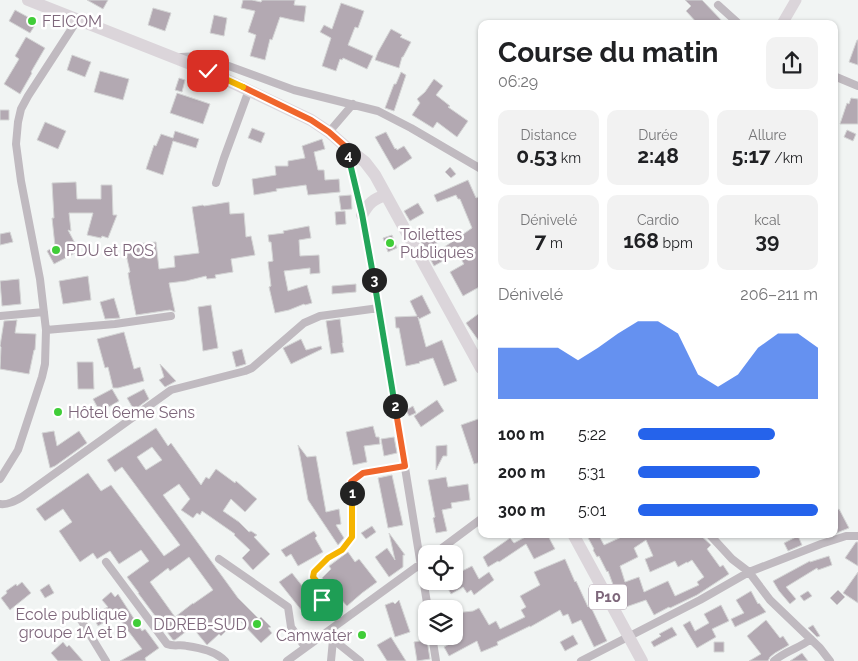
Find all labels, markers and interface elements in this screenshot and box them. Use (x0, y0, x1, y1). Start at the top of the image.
place label: FEICOM (42, 12, 102, 31)
marker: FEICOM (26, 15, 38, 27)
text: Course du matin (498, 36, 718, 69)
button: share (766, 37, 818, 89)
pin (187, 50, 229, 92)
icon: check (194, 57, 222, 85)
text: 06:29 (498, 72, 538, 91)
text: Distance (521, 127, 577, 143)
text: Durée (638, 127, 678, 143)
text: Allure (748, 127, 786, 143)
pin: 4 (336, 142, 360, 168)
text: 0.53 (516, 143, 557, 168)
text: 2:48 (637, 143, 679, 168)
text: 5:17 (732, 143, 771, 168)
text: 4 (345, 147, 353, 163)
text: km (557, 150, 581, 166)
text: /km (771, 150, 803, 166)
text: Dénivelé (520, 212, 577, 228)
text: Cardio (637, 212, 679, 228)
text: kcal (754, 212, 780, 228)
place label: Toilettes Publiques (400, 225, 474, 262)
text: 7 (535, 228, 546, 253)
text: 168 (623, 228, 659, 253)
text: 39 (755, 228, 779, 253)
text: m (546, 235, 563, 251)
text: bpm (659, 235, 693, 251)
marker: Toilettes Publiques (384, 237, 396, 249)
place label: PDU et POS (66, 241, 154, 260)
marker: PDU et POS (50, 244, 62, 256)
pin: 3 (362, 268, 386, 292)
text: 3 (371, 272, 378, 288)
text: Dénivelé (498, 285, 563, 304)
text: 206–211 m (740, 285, 818, 304)
pin: 2 (382, 394, 408, 418)
text: 2 (392, 398, 399, 414)
place label: Hôtel 6eme Sens (68, 403, 195, 422)
marker: Hôtel 6eme Sens (52, 406, 64, 418)
text: 100 m (498, 425, 544, 444)
text: 5:22 (578, 425, 606, 444)
text: 200 m (498, 463, 545, 482)
text: 5:31 (578, 463, 605, 482)
pin: 1 (340, 480, 364, 506)
text: 1 (349, 485, 356, 501)
text: 300 m (498, 501, 545, 520)
text: 5:01 (578, 501, 606, 520)
map controls (418, 545, 463, 645)
button: locate (418, 545, 463, 590)
pin (301, 579, 343, 621)
road number: P10 (589, 584, 627, 610)
icon: arrive (308, 586, 336, 614)
button: layers (418, 600, 463, 645)
place label: Ecole publique groupe 1A et B (16, 605, 127, 642)
place label: DDREB-SUD (153, 615, 247, 634)
marker: Ecole publique groupe 1A et B (131, 617, 143, 629)
marker: DDREB-SUD (251, 618, 263, 630)
place label: Camwater (276, 626, 352, 645)
marker: Camwater (356, 629, 368, 641)

